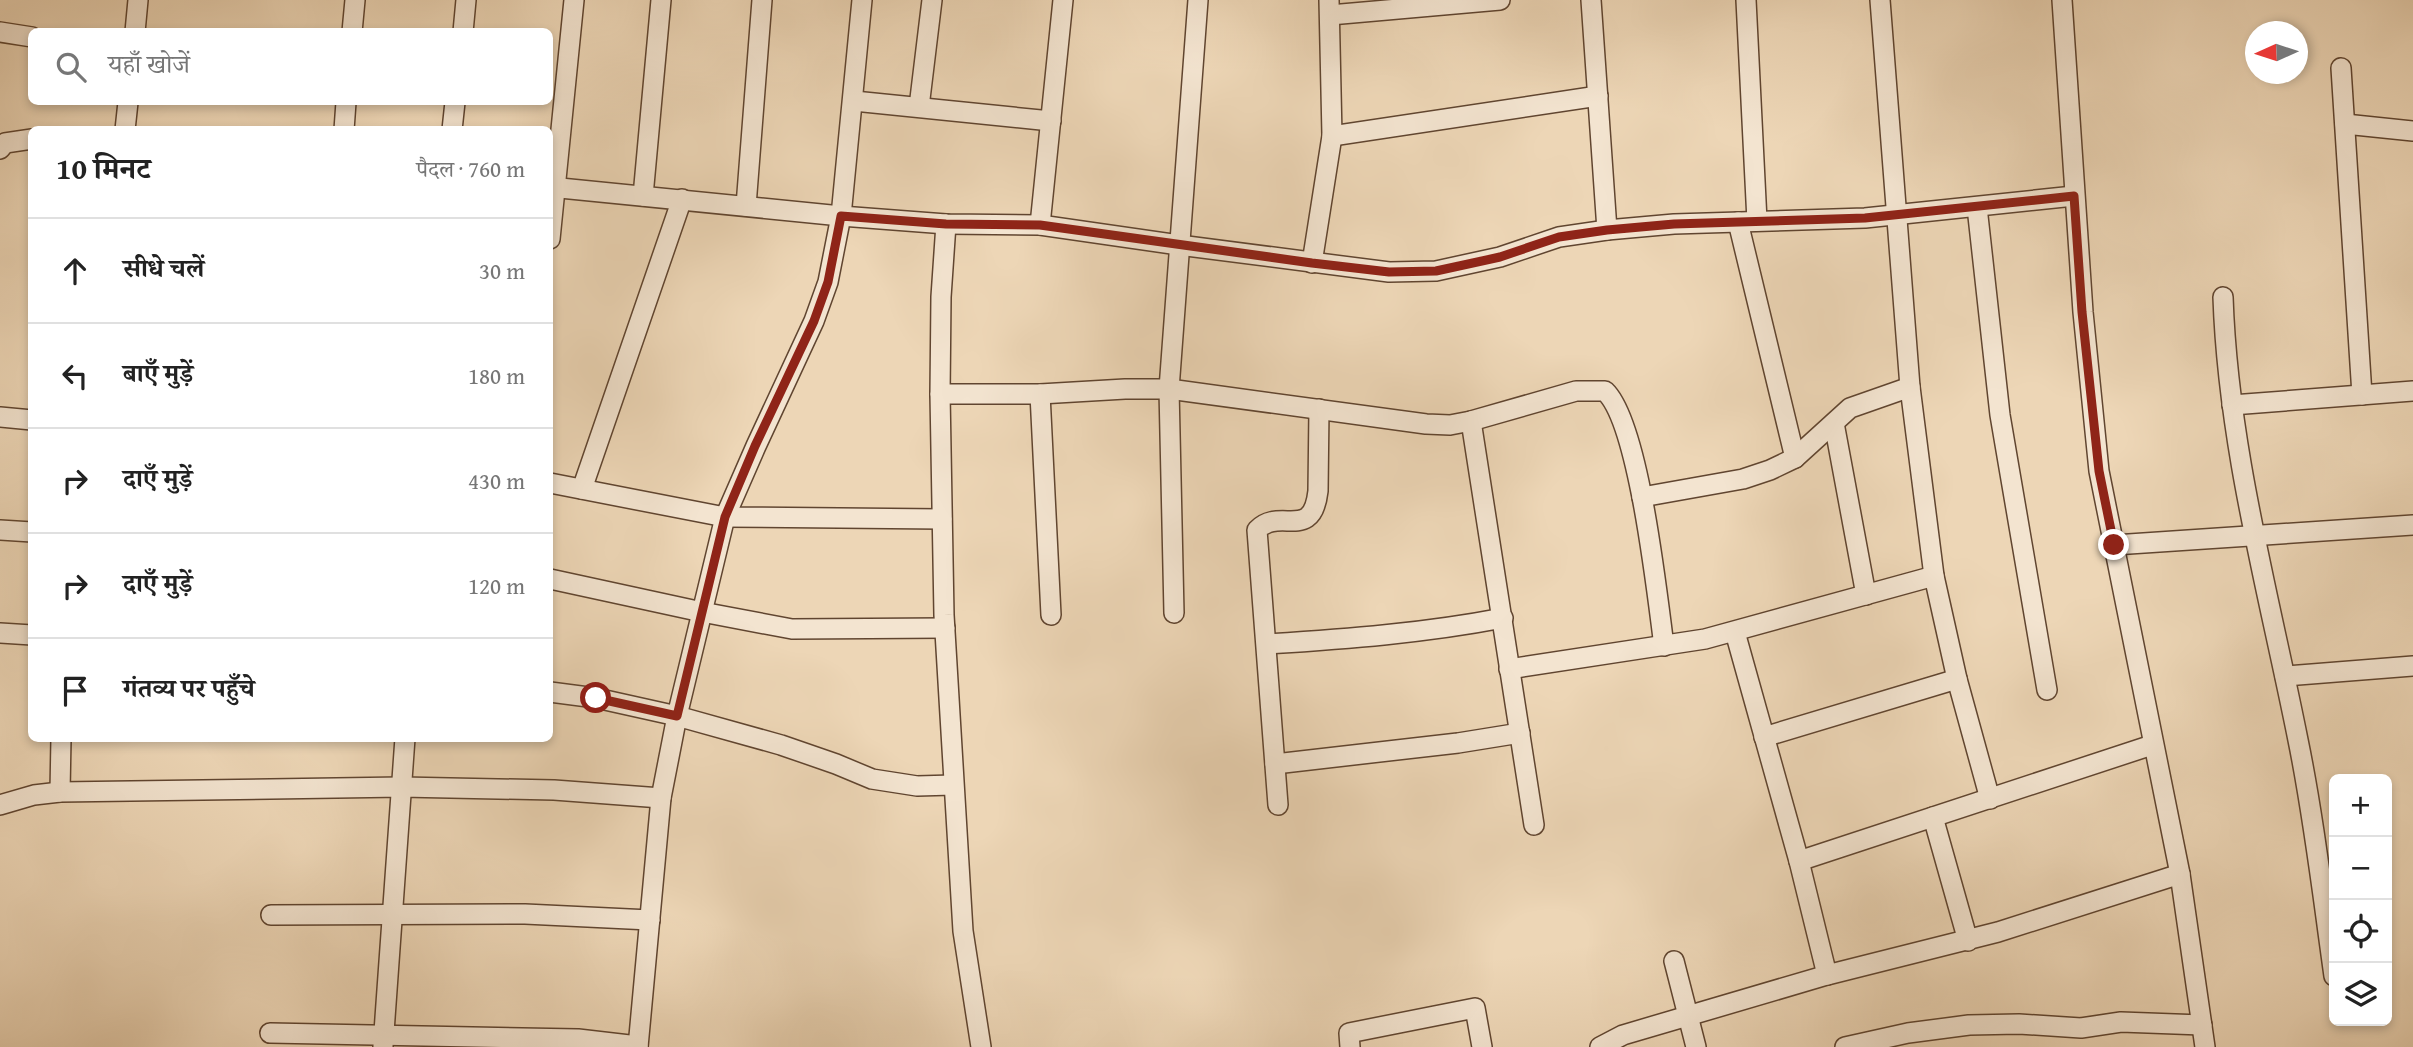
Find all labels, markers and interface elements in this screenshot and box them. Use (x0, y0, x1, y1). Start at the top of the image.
north arrow (2245, 21, 2308, 84)
search box (28, 28, 553, 105)
text: यहाँ खोजें (108, 44, 190, 83)
icon: search (52, 48, 90, 86)
text: 10 मिनट (56, 146, 151, 190)
text: पैदल · 760 m (416, 152, 525, 185)
text: सीधे चलें (123, 248, 204, 287)
icon: ahead (56, 252, 94, 290)
text: 30 m (479, 254, 525, 287)
text: बाएँ मुड़ें (123, 353, 193, 392)
icon: left (56, 357, 94, 395)
text: 180 m (468, 359, 525, 392)
text: दाएँ मुड़ें (123, 458, 192, 497)
icon: right (56, 462, 94, 500)
text: 430 m (468, 464, 525, 497)
route end (2098, 529, 2129, 560)
text: दाएँ मुड़ें (123, 563, 192, 602)
icon: right (56, 567, 94, 605)
text: 120 m (468, 569, 525, 602)
text: गंतव्य पर पहुँचे (123, 668, 255, 707)
icon: arrive (56, 672, 94, 710)
route start (580, 682, 611, 713)
map controls (2329, 774, 2392, 1026)
button: + (2329, 774, 2392, 837)
button: − (2329, 837, 2392, 900)
button: locate (2329, 900, 2392, 963)
button: layers (2329, 963, 2392, 1026)

